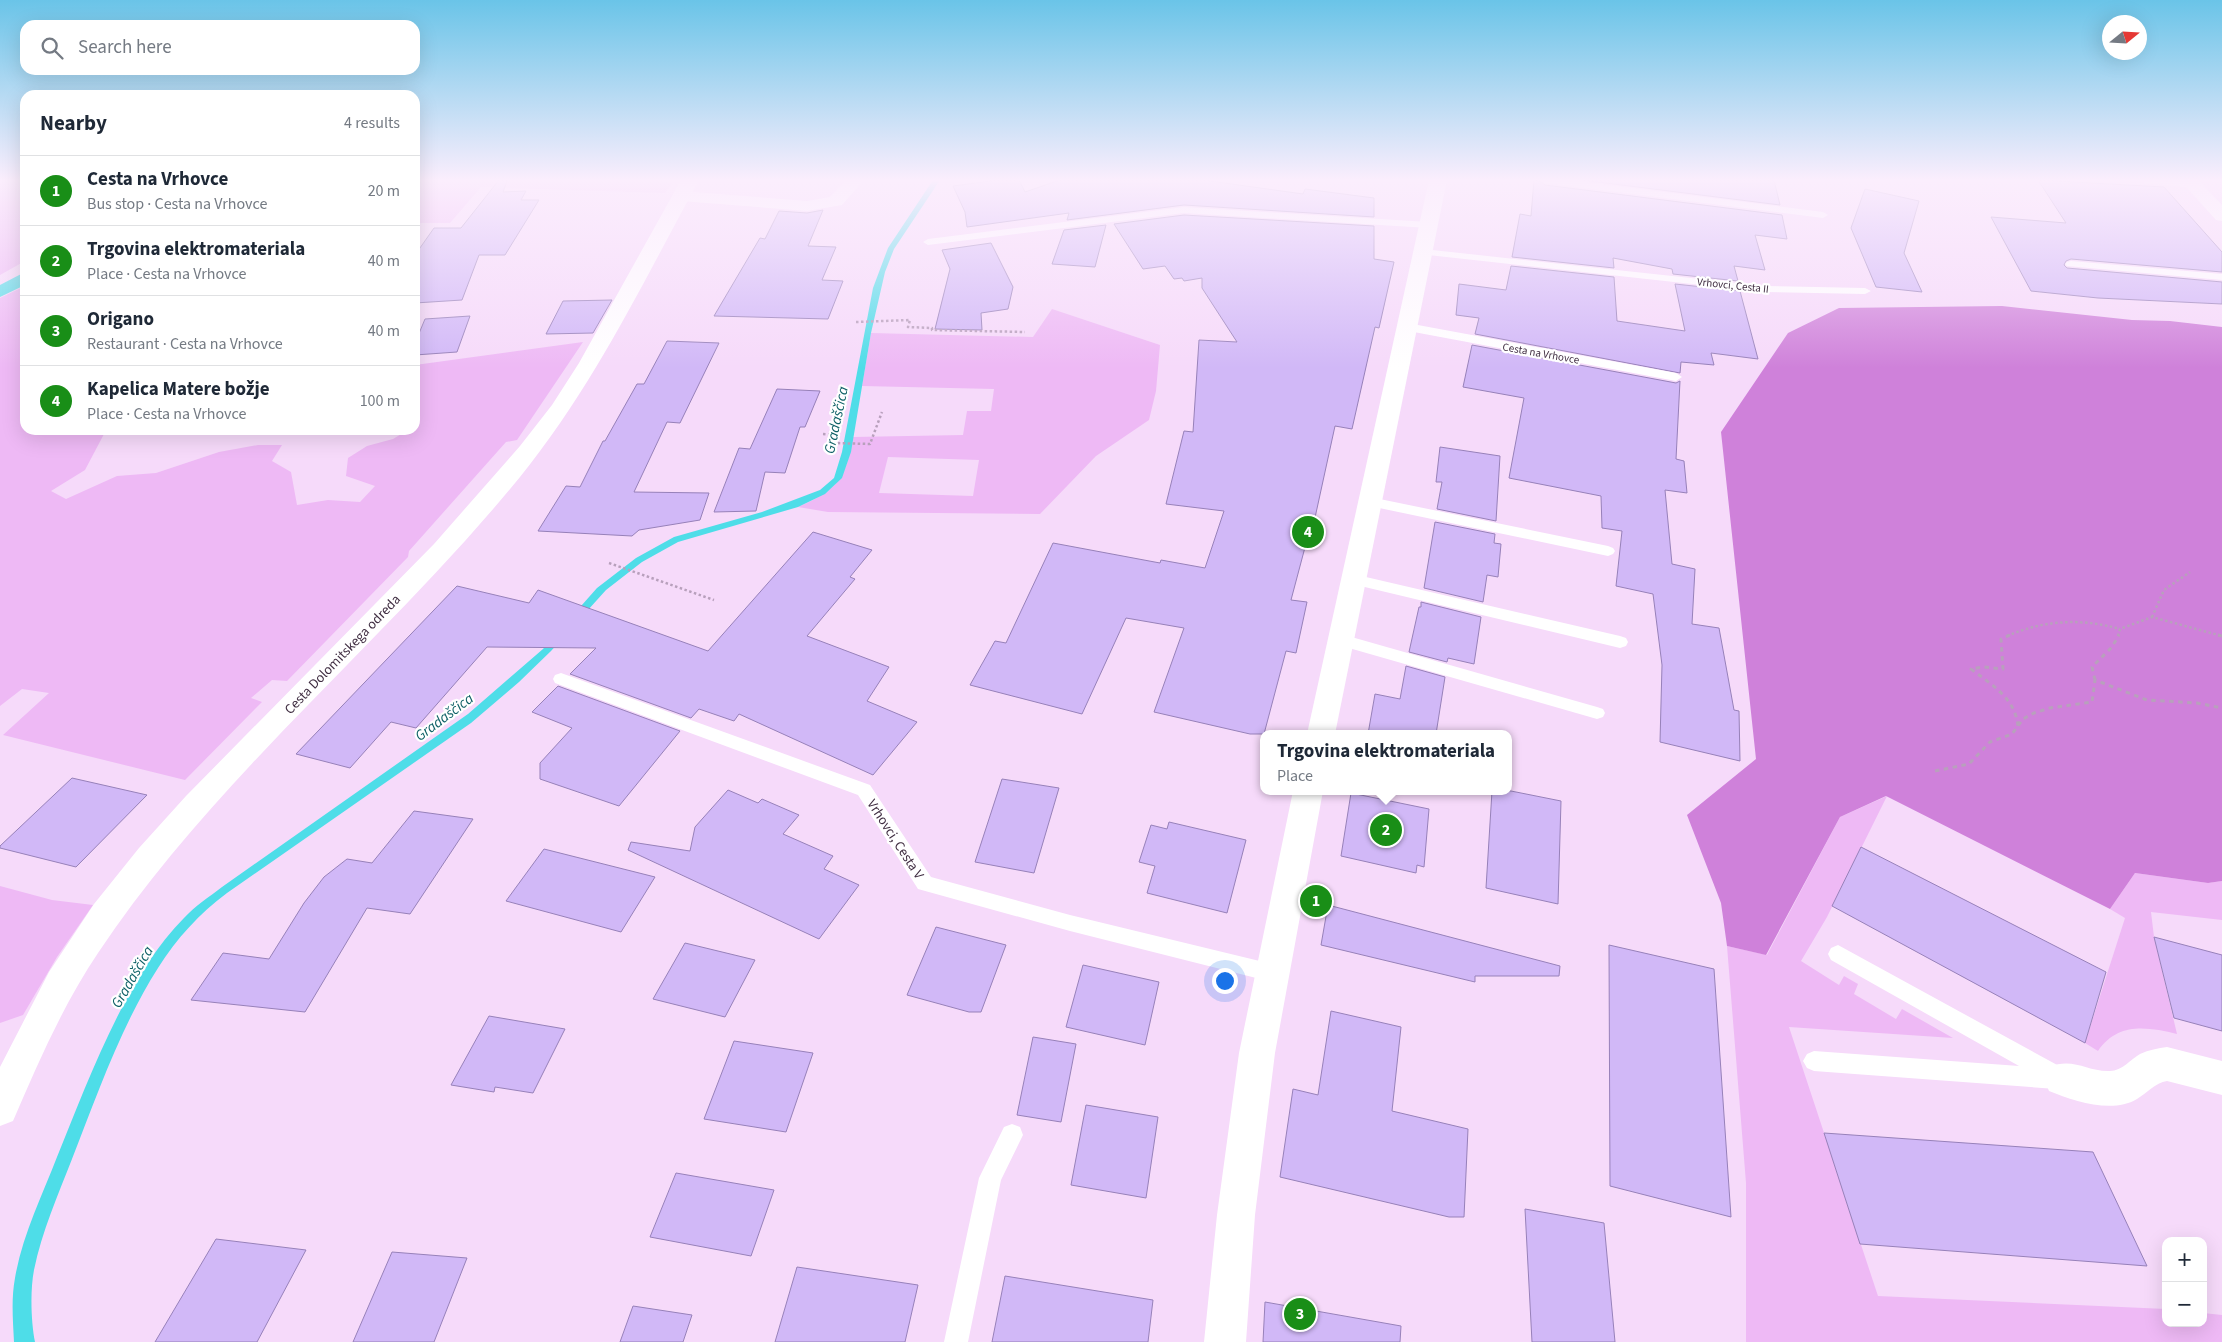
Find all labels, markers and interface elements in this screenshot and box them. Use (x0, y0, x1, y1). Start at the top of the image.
north arrow (2102, 15, 2147, 60)
search box (20, 20, 420, 75)
icon: search (38, 34, 66, 62)
text: Search here (78, 34, 172, 61)
text: Nearby (40, 108, 107, 138)
text: 4 results (344, 112, 400, 134)
text: Cesta na Vrhovce (87, 166, 228, 193)
text: 1 (52, 180, 60, 202)
text: 20 m (368, 180, 400, 202)
text: Bus stop · Cesta na Vrhovce (87, 193, 267, 215)
text: Trgovina elektromateriala (87, 236, 305, 263)
text: 2 (52, 250, 60, 272)
text: 40 m (368, 250, 400, 272)
text: Place · Cesta na Vrhovce (87, 263, 246, 285)
street label: Vrhovci, Cesta II (1696, 274, 1770, 297)
text: Origano (87, 306, 154, 333)
text: 3 (52, 320, 60, 342)
text: 40 m (368, 320, 400, 342)
text: Restaurant · Cesta na Vrhovce (87, 333, 283, 355)
street label: Cesta na Vrhovce (1501, 339, 1581, 368)
text: Kapelica Matere božje (87, 376, 270, 403)
water label: Gradaščica (819, 384, 854, 456)
text: 4 (52, 390, 60, 412)
text: 100 m (360, 390, 400, 412)
text: Place · Cesta na Vrhovce (87, 403, 246, 425)
pin: 4 (1292, 513, 1324, 551)
street label: Cesta Dolomitskega odreda (280, 590, 405, 719)
water label: Gradaščica (411, 688, 478, 746)
popup (1260, 730, 1512, 795)
text: Trgovina elektromateriala (1277, 738, 1495, 765)
text: Place (1277, 765, 1313, 787)
street label: Vrhovci, Cesta V (862, 796, 929, 884)
pin: 2 (1370, 811, 1402, 849)
pin: 1 (1300, 882, 1332, 920)
water label: Gradaščica (106, 942, 159, 1012)
your location (1212, 968, 1238, 994)
map controls (2162, 1237, 2207, 1327)
button: + (2162, 1237, 2207, 1282)
button: − (2162, 1282, 2207, 1327)
pin: 3 (1284, 1295, 1316, 1333)

